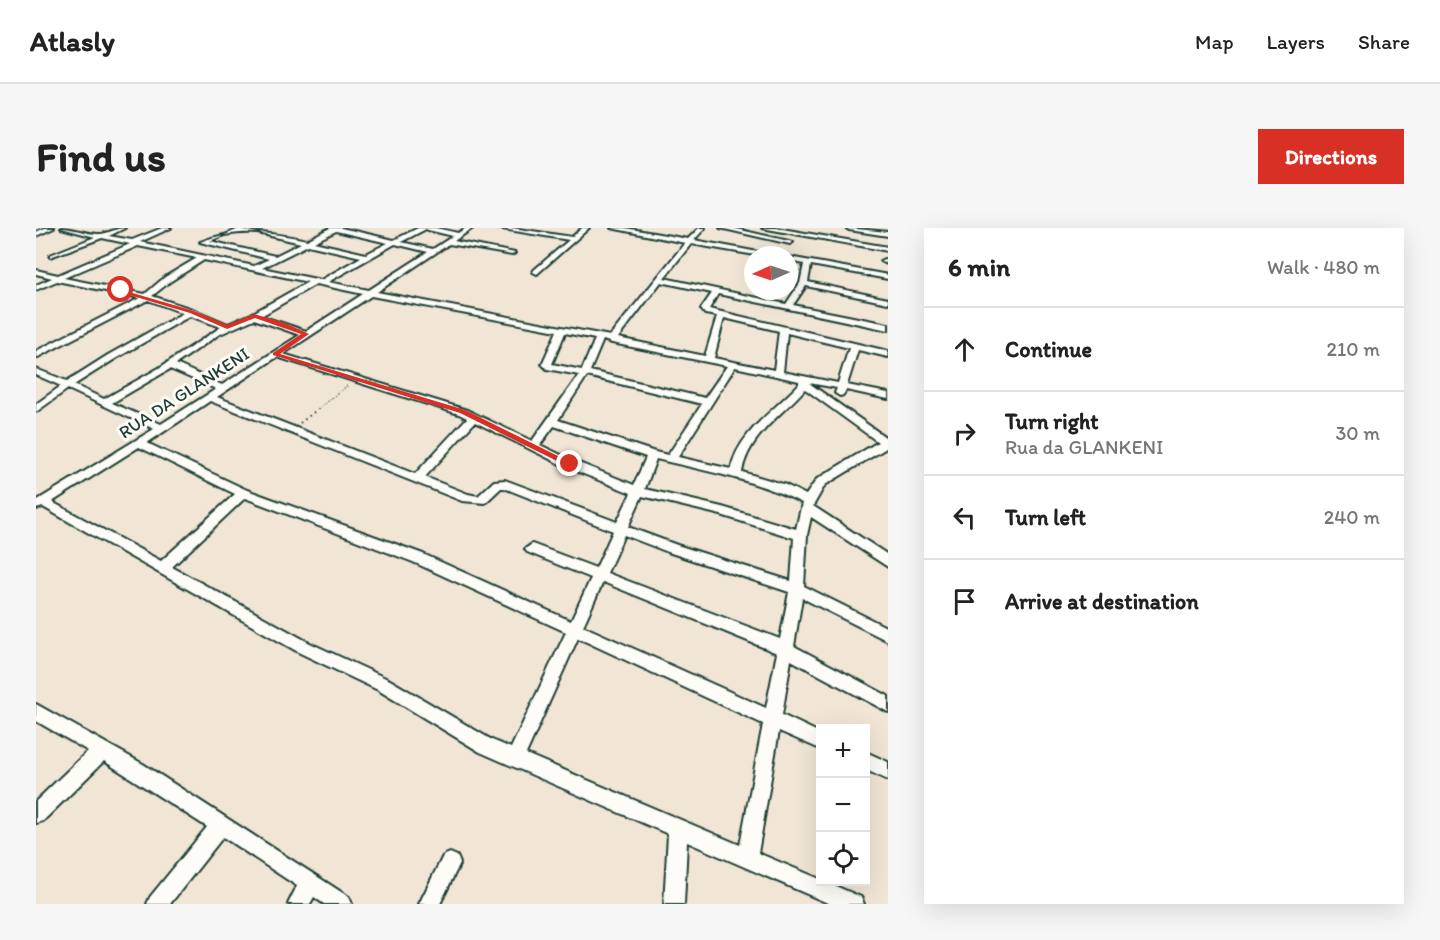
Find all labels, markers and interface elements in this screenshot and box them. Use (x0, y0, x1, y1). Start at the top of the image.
text: Atlasly (30, 24, 115, 58)
text: Map (1195, 29, 1234, 54)
text: Layers (1267, 29, 1325, 54)
text: Share (1358, 29, 1410, 54)
button: Directions (1258, 129, 1404, 184)
text: Find us (36, 131, 166, 182)
north arrow (744, 246, 798, 300)
text: 6 min (948, 251, 1010, 283)
text: Walk · 480 m (1267, 255, 1380, 279)
route start (107, 276, 133, 302)
icon: ahead (948, 333, 981, 366)
text: Continue (1005, 336, 1092, 363)
text: 210 m (1327, 337, 1380, 361)
street label: RUA DA GLANKENI (115, 343, 253, 443)
text: Turn right (1005, 408, 1099, 435)
icon: right (948, 417, 981, 450)
text: 30 m (1335, 421, 1380, 445)
text: Rua da GLANKENI (1005, 435, 1164, 459)
route end (556, 450, 582, 476)
icon: left (948, 501, 981, 534)
text: Turn left (1005, 504, 1086, 531)
text: 240 m (1324, 505, 1380, 529)
icon: arrive (948, 585, 981, 618)
text: Arrive at destination (1005, 588, 1199, 615)
map controls (816, 724, 870, 886)
button: + (816, 724, 870, 778)
button: − (816, 778, 870, 832)
button: locate (816, 832, 870, 886)

